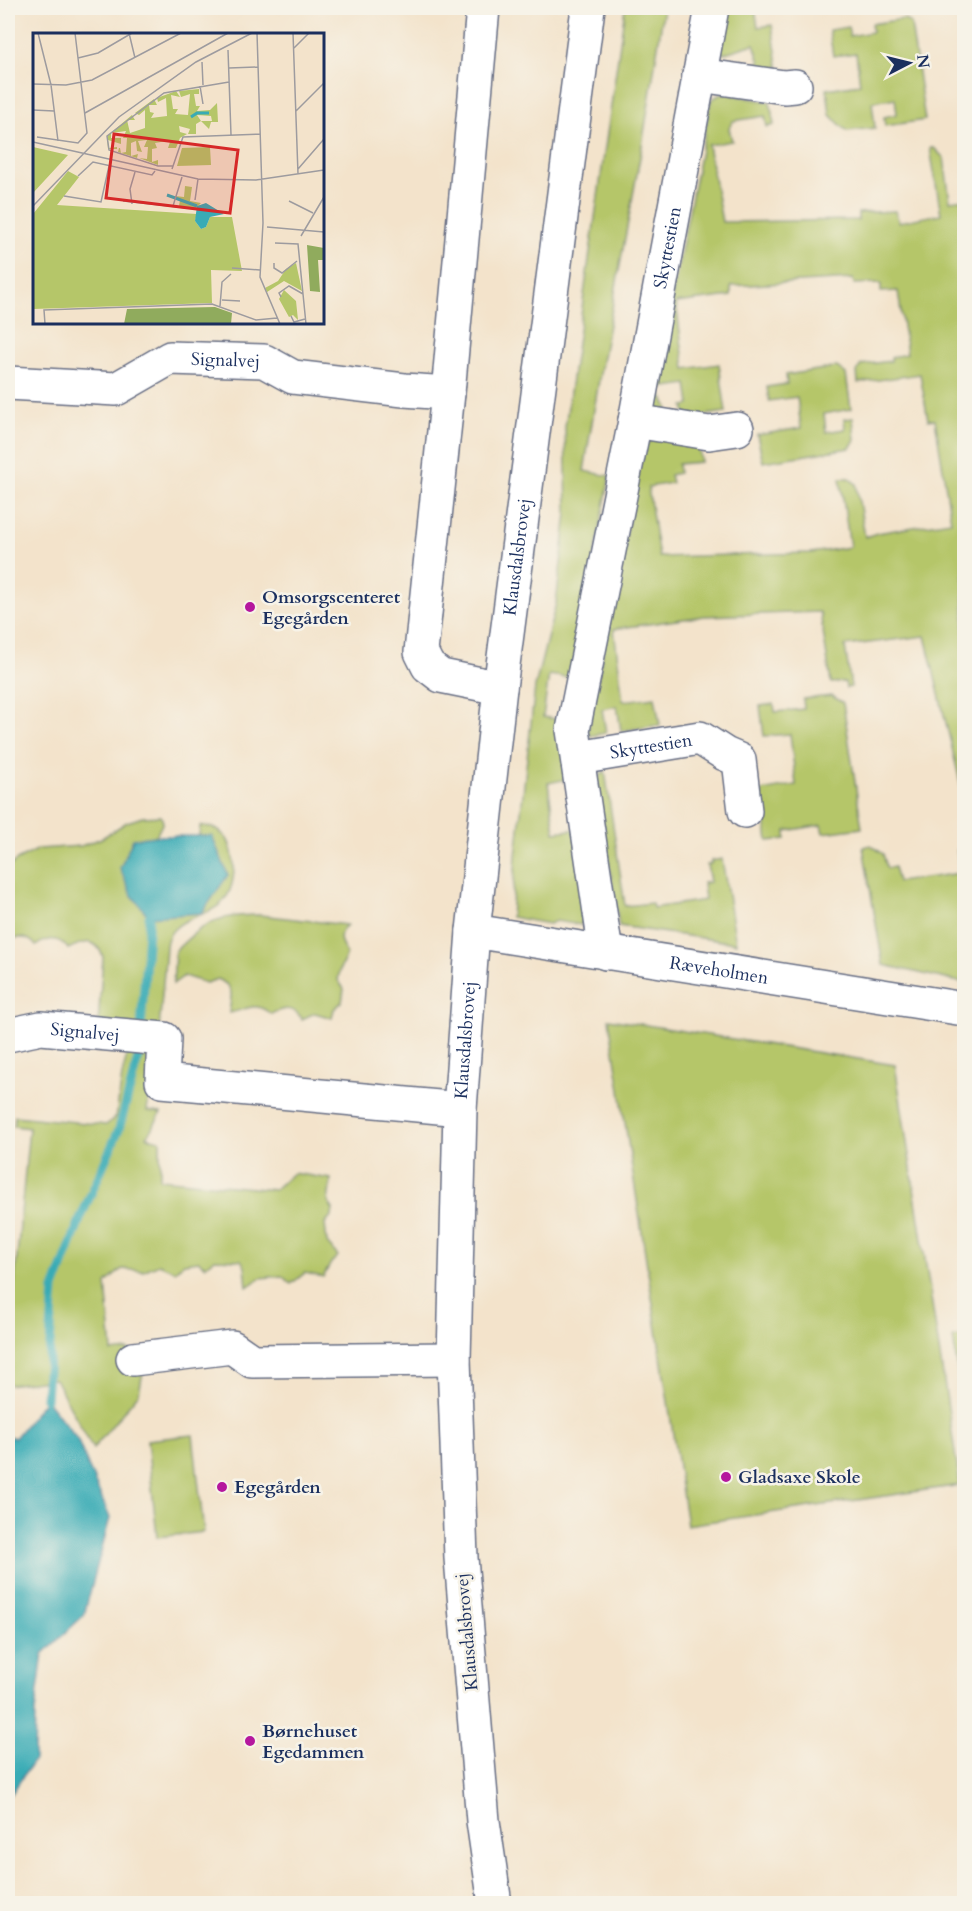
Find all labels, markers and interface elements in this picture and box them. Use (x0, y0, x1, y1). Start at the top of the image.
inset map (33, 33, 324, 324)
north arrow (879, 33, 939, 93)
text: N (911, 53, 935, 70)
street label: Skyttestien (647, 204, 687, 291)
street label: Signalvej (191, 346, 261, 373)
street label: Klausdalsbrovej (497, 497, 537, 617)
place label: Omsorgscenteret Egegården (262, 585, 401, 631)
marker: Omsorgscenteret Egegården (243, 600, 257, 614)
street label: Skyttestien (608, 727, 695, 765)
street label: Ræveholmen (668, 950, 771, 990)
street label: Klausdalsbrovej (448, 980, 482, 1100)
street label: Signalvej (50, 1016, 121, 1047)
place label: Gladsaxe Skole (738, 1465, 861, 1490)
marker: Gladsaxe Skole (719, 1470, 733, 1484)
place label: Egegården (234, 1475, 321, 1500)
marker: Egegården (215, 1480, 229, 1494)
street label: Klausdalsbrovej (449, 1572, 485, 1692)
place label: Børnehuset Egedammen (262, 1719, 365, 1765)
marker: Børnehuset Egedammen (243, 1734, 257, 1748)

